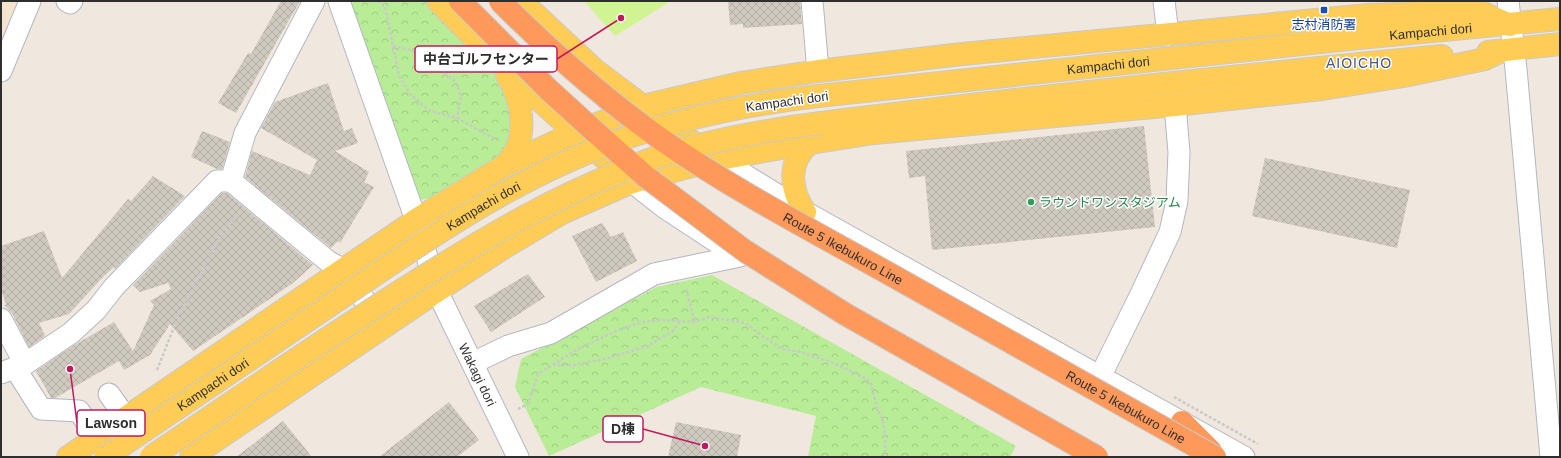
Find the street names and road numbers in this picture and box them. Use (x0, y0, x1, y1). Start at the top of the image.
street label: Kampachi dori (1389, 20, 1473, 43)
street label: Kampachi dori (1066, 53, 1151, 77)
street label: Kampachi dori (745, 88, 829, 115)
street label: Kampachi dori (444, 179, 523, 234)
street label: Route 5 Ikebukuro Line (781, 210, 906, 288)
street label: Wakagi dori (456, 341, 499, 409)
street label: Kampachi dori (174, 355, 252, 414)
street label: Route 5 Ikebukuro Line (1063, 368, 1188, 447)

